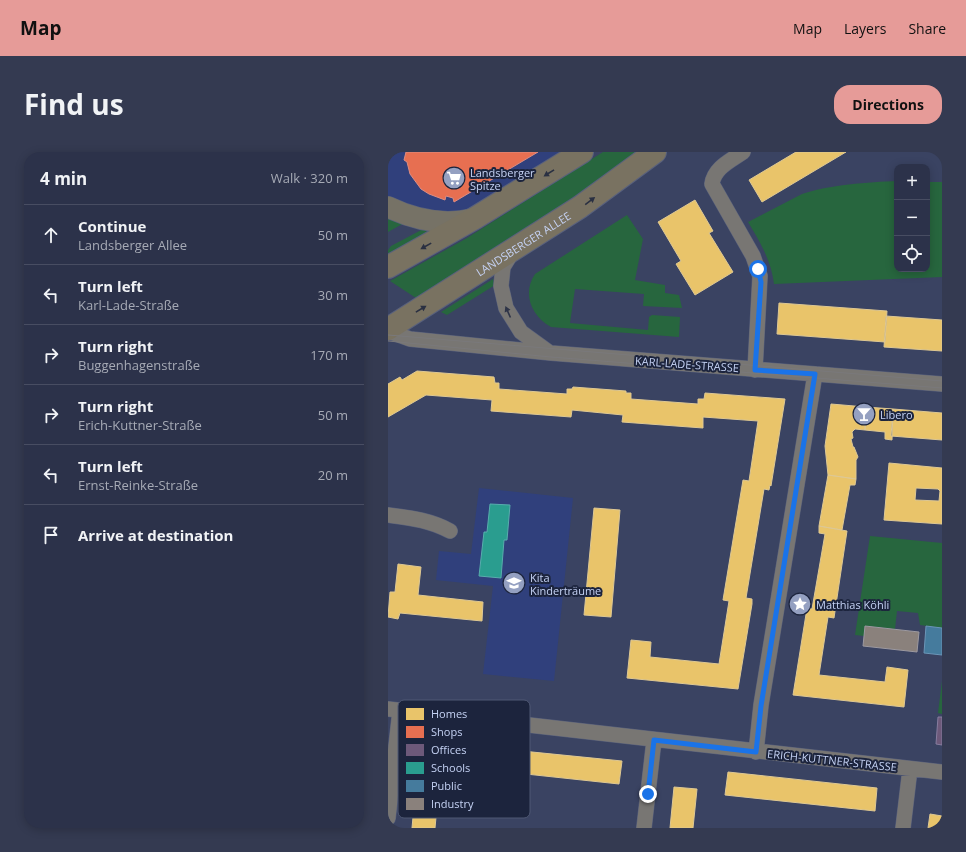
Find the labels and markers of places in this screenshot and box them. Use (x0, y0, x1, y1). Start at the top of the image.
supermarket icon: Landsberger Spitze (441, 165, 467, 191)
place label: Landsberger Spitze (470, 165, 535, 193)
bar icon: Libero (851, 401, 877, 427)
place label: Libero (880, 407, 913, 422)
school or university icon: Kita Kinderträume (501, 570, 527, 596)
place label: Kita Kinderträume (530, 570, 601, 598)
place icon: Matthias Köhli (787, 591, 813, 617)
place label: Matthias Köhli (816, 597, 889, 612)

